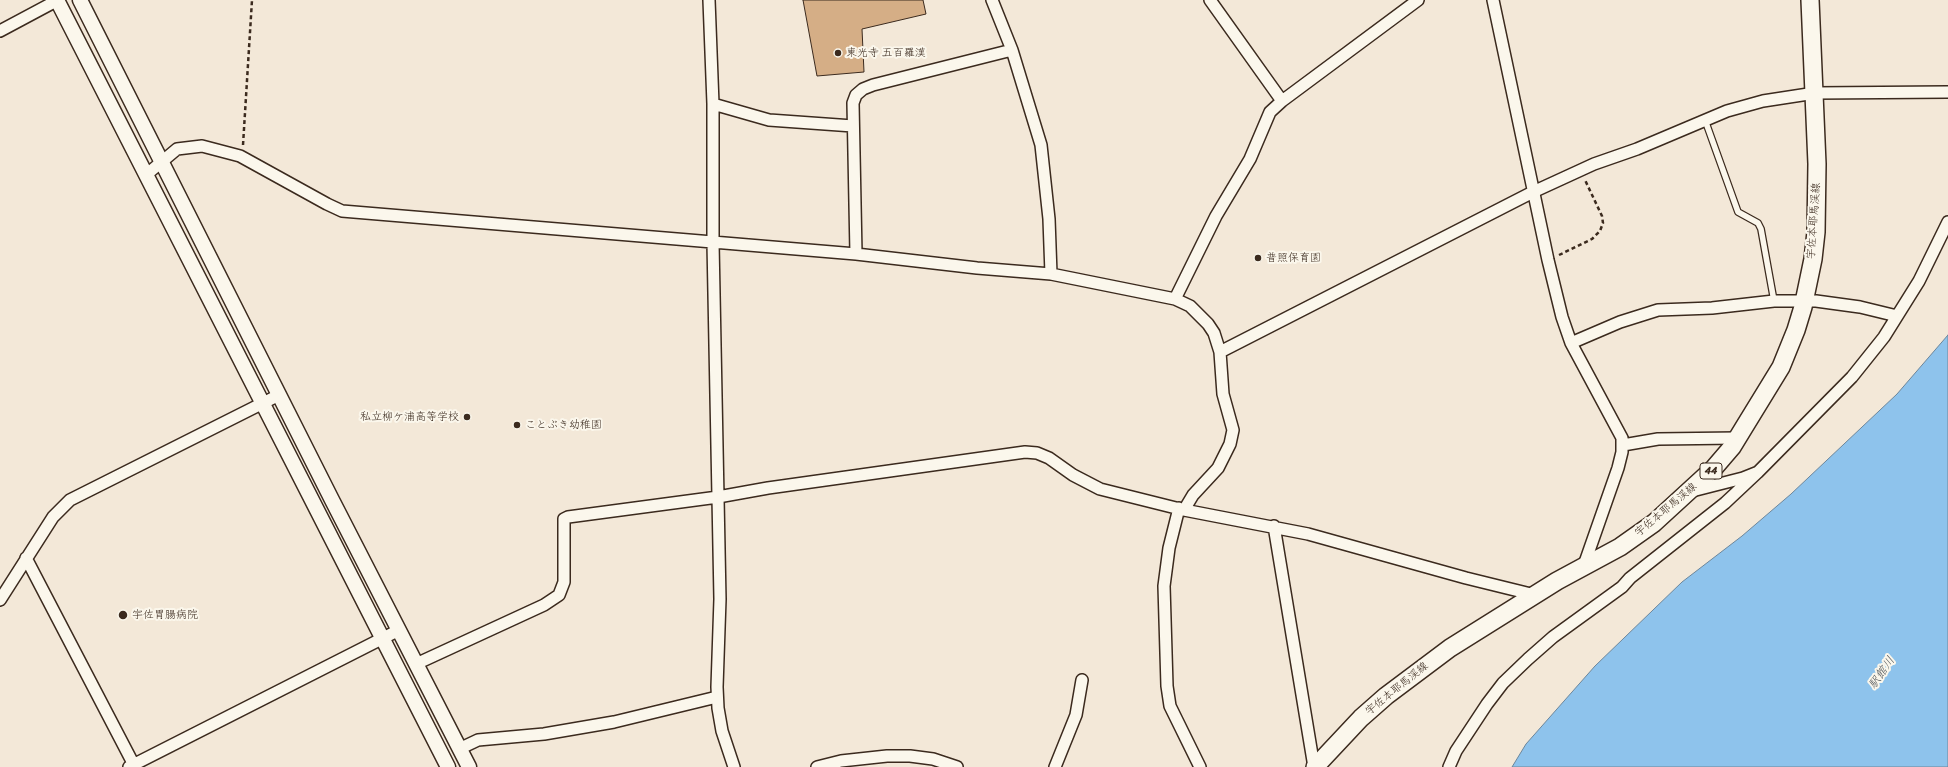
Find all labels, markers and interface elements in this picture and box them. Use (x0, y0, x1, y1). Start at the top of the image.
place label: 東光寺 五百羅漢 (846, 46, 926, 60)
marker: 東光寺 五百羅漢 (833, 48, 843, 58)
street label: 宇佐本耶馬渓線 (1805, 182, 1823, 260)
place label: 普照保育園 (1266, 251, 1321, 265)
marker: 普照保育園 (1253, 253, 1263, 263)
place label: 私立柳ケ浦高等学校 (360, 410, 459, 424)
marker: 私立柳ケ浦高等学校 (462, 412, 472, 422)
place label: ことぶき幼稚園 (525, 418, 602, 432)
marker: ことぶき幼稚園 (512, 420, 522, 430)
road number: 44 (1700, 463, 1722, 479)
street label: 宇佐本耶馬渓線 (1632, 480, 1700, 540)
place label: 宇佐胃腸病院 (132, 608, 198, 622)
marker: 宇佐胃腸病院 (117, 609, 129, 621)
water label: 駅館川 (1866, 654, 1898, 692)
street label: 宇佐本耶馬渓線 (1363, 660, 1431, 718)

